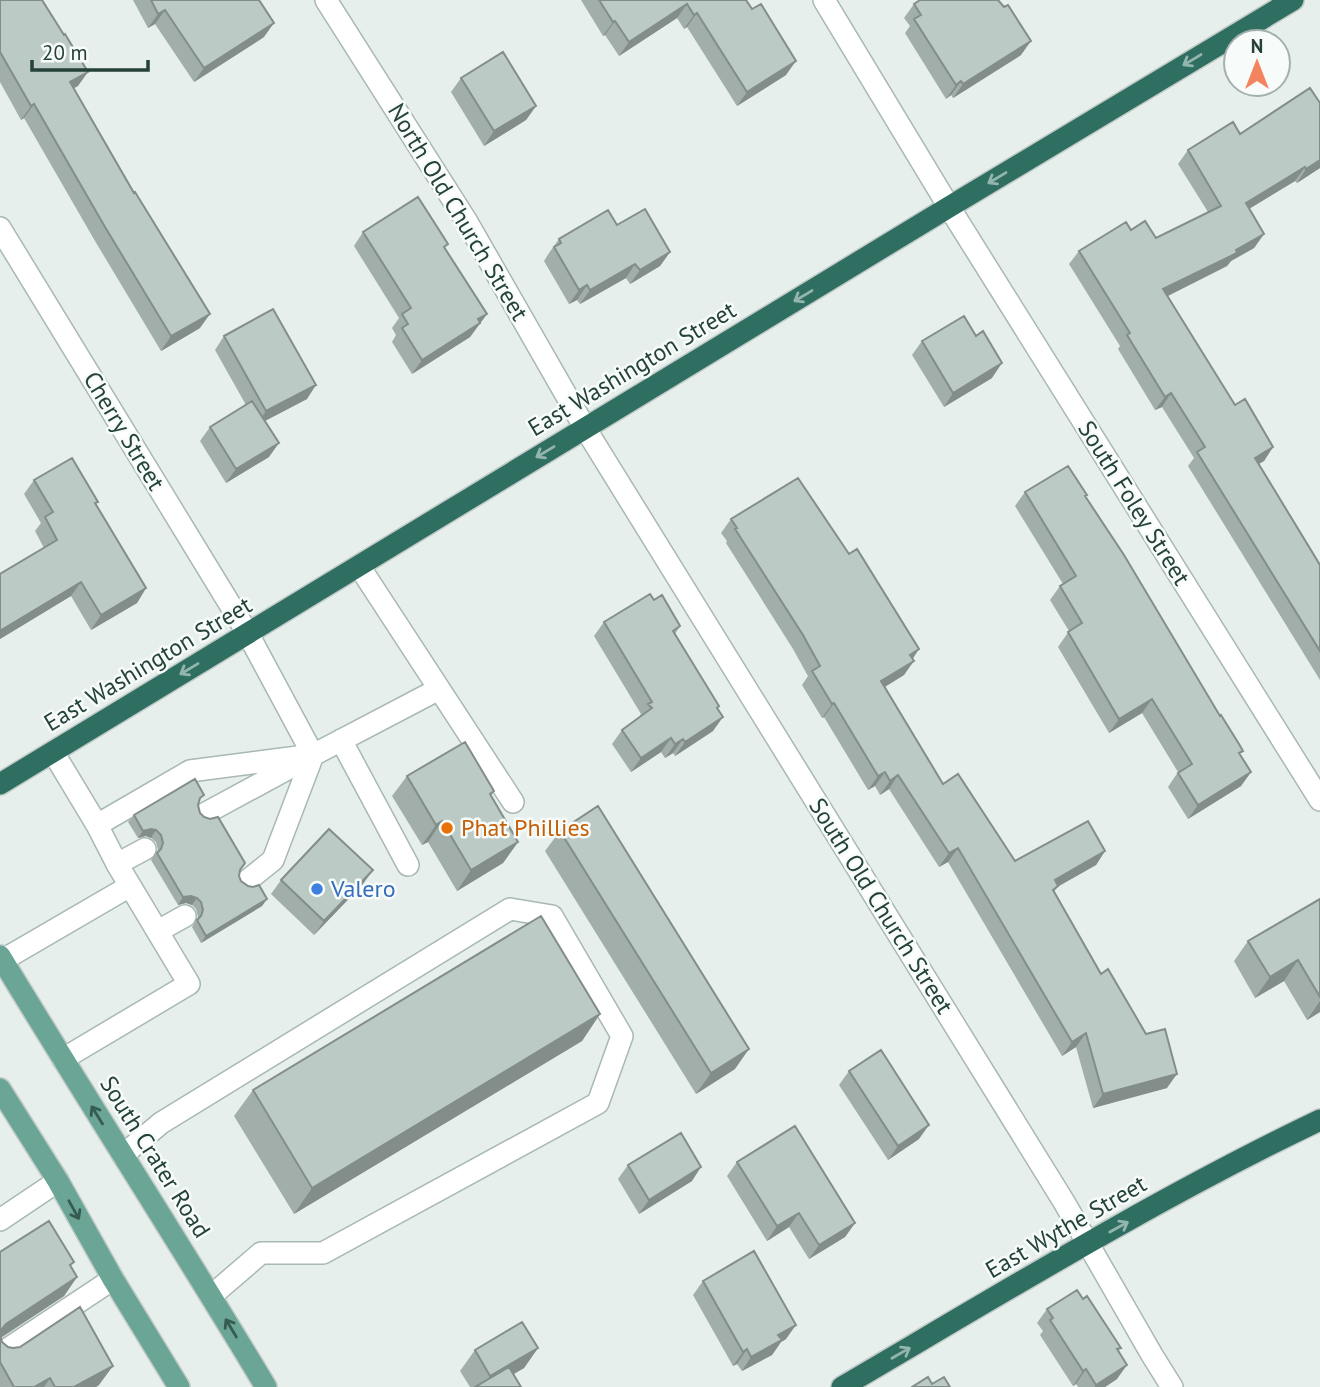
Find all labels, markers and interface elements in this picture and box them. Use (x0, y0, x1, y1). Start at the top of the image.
scale bar (32, 28, 147, 72)
north arrow (1222, 28, 1292, 98)
text: N (1251, 34, 1263, 58)
text: 20 m (42, 39, 88, 66)
one-way arrow (1183, 54, 1203, 68)
street label: North Old Church Street (381, 98, 536, 326)
one-way arrow (988, 171, 1008, 185)
one-way arrow (793, 289, 813, 303)
street label: East Washington Street (522, 294, 741, 443)
street label: Cherry Street (77, 366, 172, 496)
street label: South Foley Street (1071, 415, 1197, 591)
one-way arrow (536, 445, 556, 459)
street label: East Washington Street (38, 589, 257, 738)
one-way arrow (180, 663, 200, 677)
street label: South Old Church Street (802, 792, 960, 1019)
place label: Phat Phillies (461, 812, 590, 843)
marker: Phat Phillies (439, 820, 455, 836)
place label: Valero (330, 873, 396, 904)
marker: Valero (309, 881, 325, 897)
street label: South Crater Road (93, 1070, 218, 1243)
one-way arrow (90, 1105, 104, 1125)
street label: East Wythe Street (980, 1168, 1152, 1285)
one-way arrow (68, 1199, 81, 1220)
one-way arrow (1108, 1219, 1129, 1233)
one-way arrow (223, 1319, 237, 1339)
one-way arrow (890, 1346, 910, 1360)

